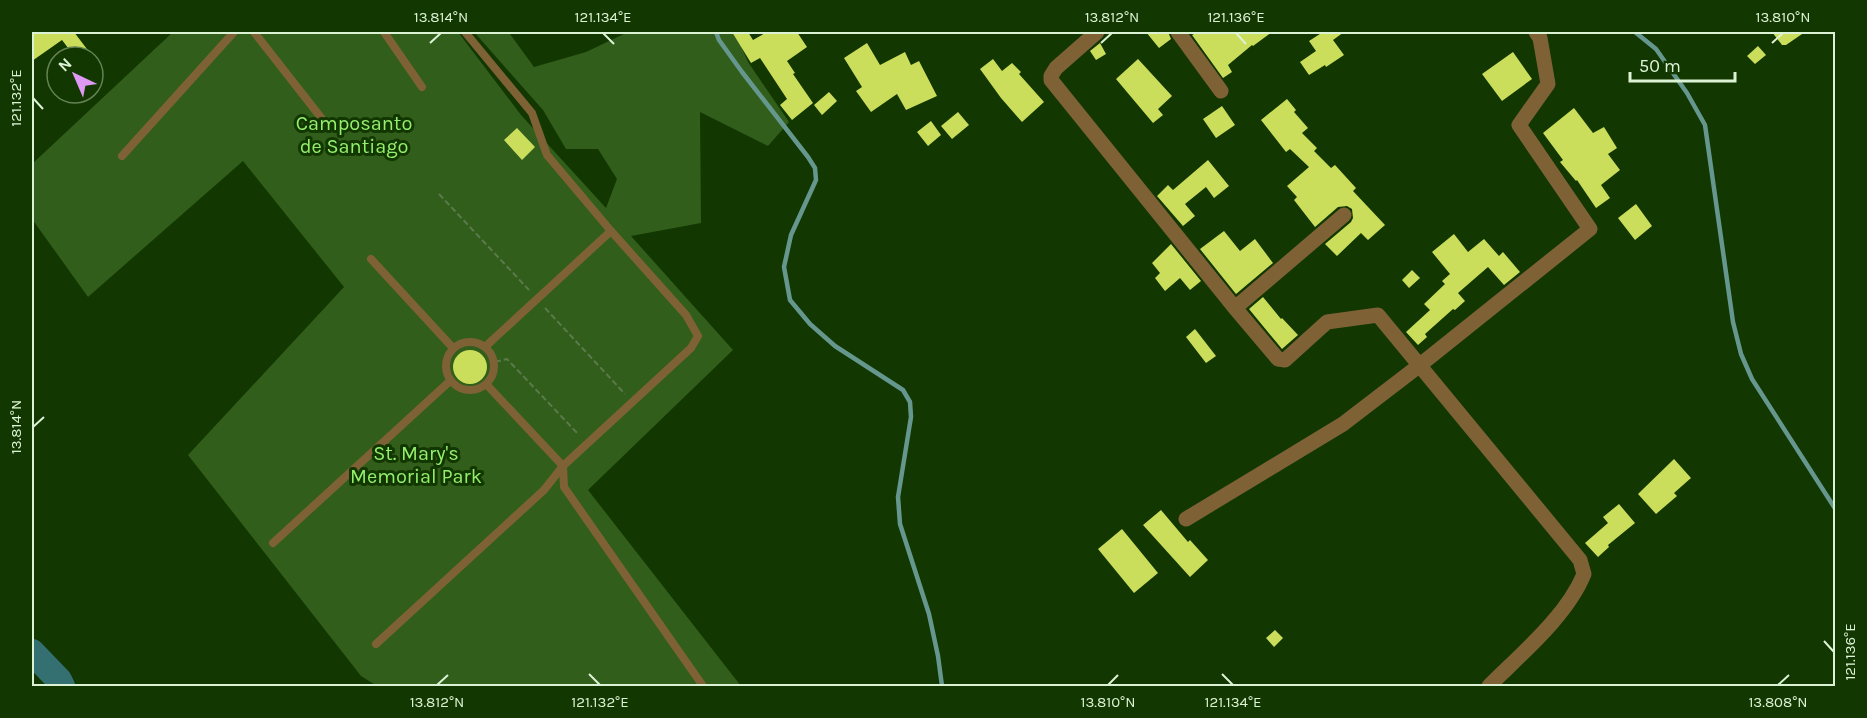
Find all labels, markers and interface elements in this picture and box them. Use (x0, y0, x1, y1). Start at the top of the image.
text: 13.814°N (414, 8, 468, 26)
text: 121.134°E (574, 8, 632, 26)
text: 13.812°N (1085, 8, 1139, 26)
text: 121.136°E (1207, 8, 1265, 26)
text: 13.810°N (1756, 8, 1810, 26)
north arrow (45, 45, 105, 105)
scale bar (1630, 45, 1735, 83)
text: N (54, 54, 76, 75)
text: 50 m (1639, 55, 1681, 77)
text: 121.132°E (7, 69, 25, 127)
park label: Camposanto de Santiago (296, 112, 412, 158)
text: 13.814°N (7, 400, 25, 454)
park label: St. Mary's Memorial Park (350, 442, 482, 488)
text: 121.136°E (1841, 623, 1859, 681)
text: 13.812°N (410, 693, 464, 711)
text: 121.132°E (571, 693, 629, 711)
text: 13.810°N (1081, 693, 1135, 711)
text: 121.134°E (1204, 693, 1262, 711)
text: 13.808°N (1748, 693, 1808, 711)

